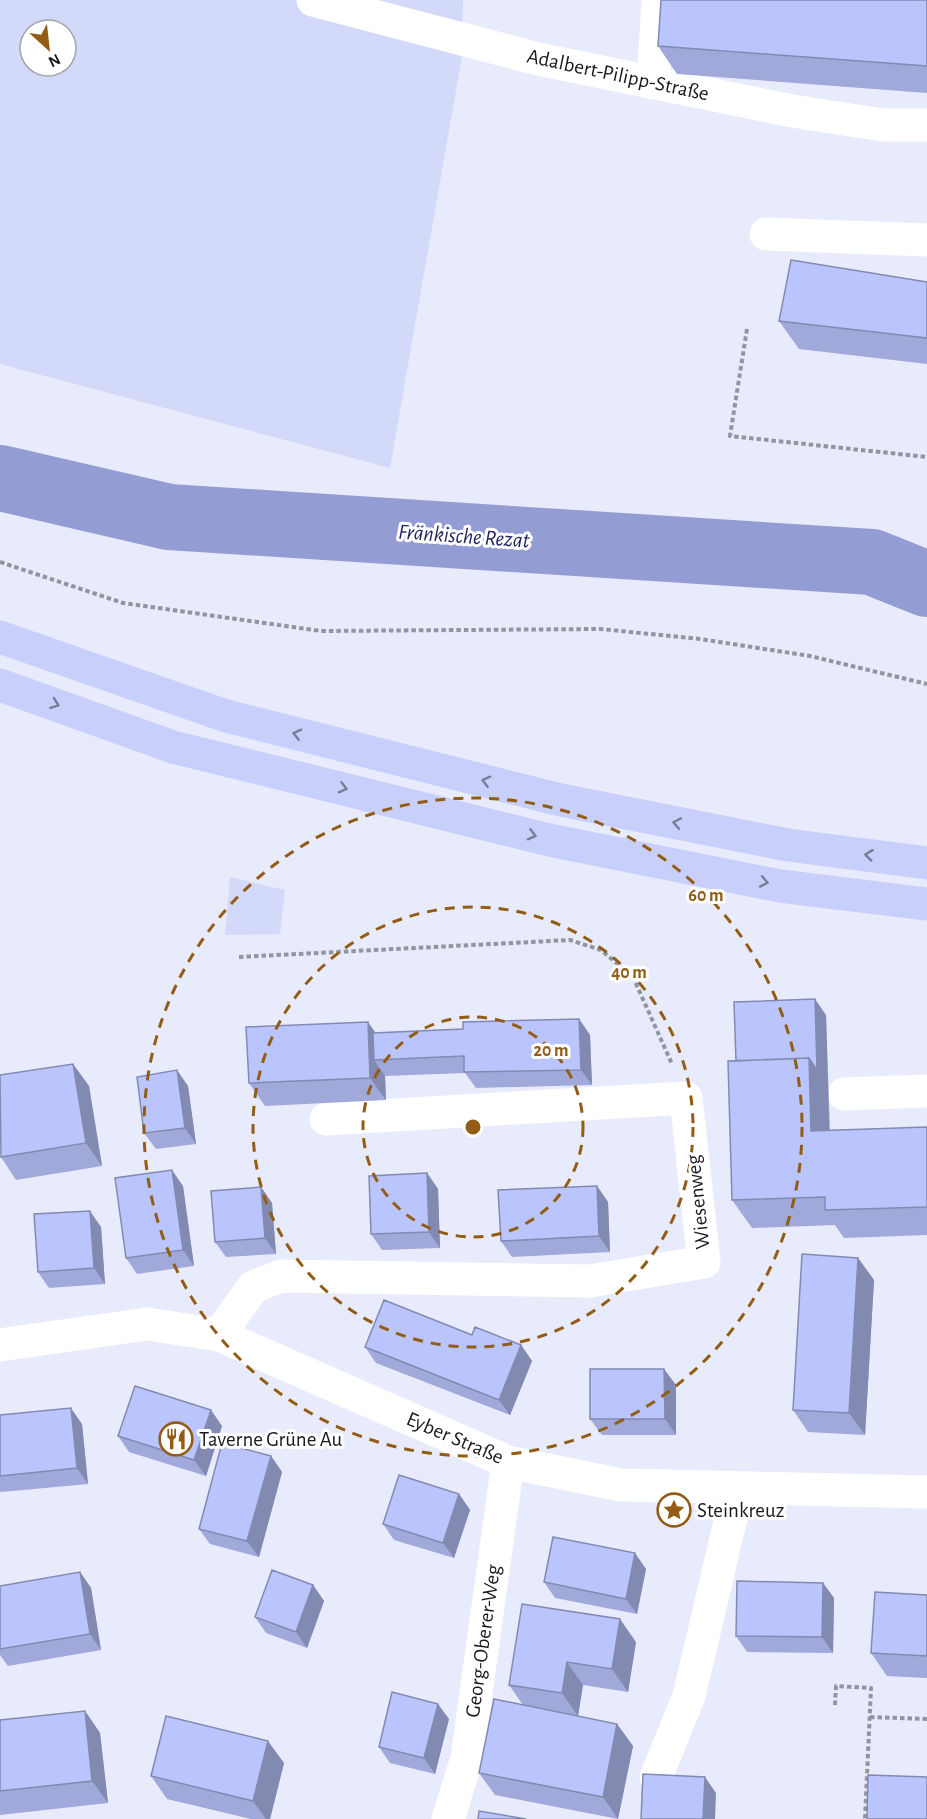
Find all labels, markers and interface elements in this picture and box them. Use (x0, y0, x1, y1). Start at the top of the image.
north arrow (18, 18, 78, 78)
street label: Adalbert-Pilipp-Straße (525, 45, 711, 105)
text: N (46, 51, 63, 70)
water label: Fränkische Rezat (397, 520, 531, 552)
one-way arrow (49, 697, 60, 710)
one-way arrow (292, 729, 302, 742)
one-way arrow (482, 776, 492, 789)
one-way arrow (337, 781, 347, 794)
one-way arrow (672, 817, 682, 830)
one-way arrow (527, 828, 537, 841)
one-way arrow (864, 849, 874, 862)
one-way arrow (759, 875, 769, 888)
text: 60 m (688, 887, 724, 905)
text: 40 m (611, 964, 647, 982)
text: 20 m (533, 1042, 569, 1060)
centre of rings (463, 1117, 483, 1137)
street label: Wiesenweg (683, 1153, 713, 1250)
street label: Eyber Straße (403, 1408, 507, 1468)
restaurant icon: Taverne Grüne Au (158, 1421, 194, 1457)
place label: Taverne Grüne Au (199, 1429, 343, 1450)
place icon: Steinkreuz (656, 1492, 692, 1528)
place label: Steinkreuz (697, 1500, 784, 1521)
street label: Georg-Oberer-Weg (462, 1563, 504, 1719)

